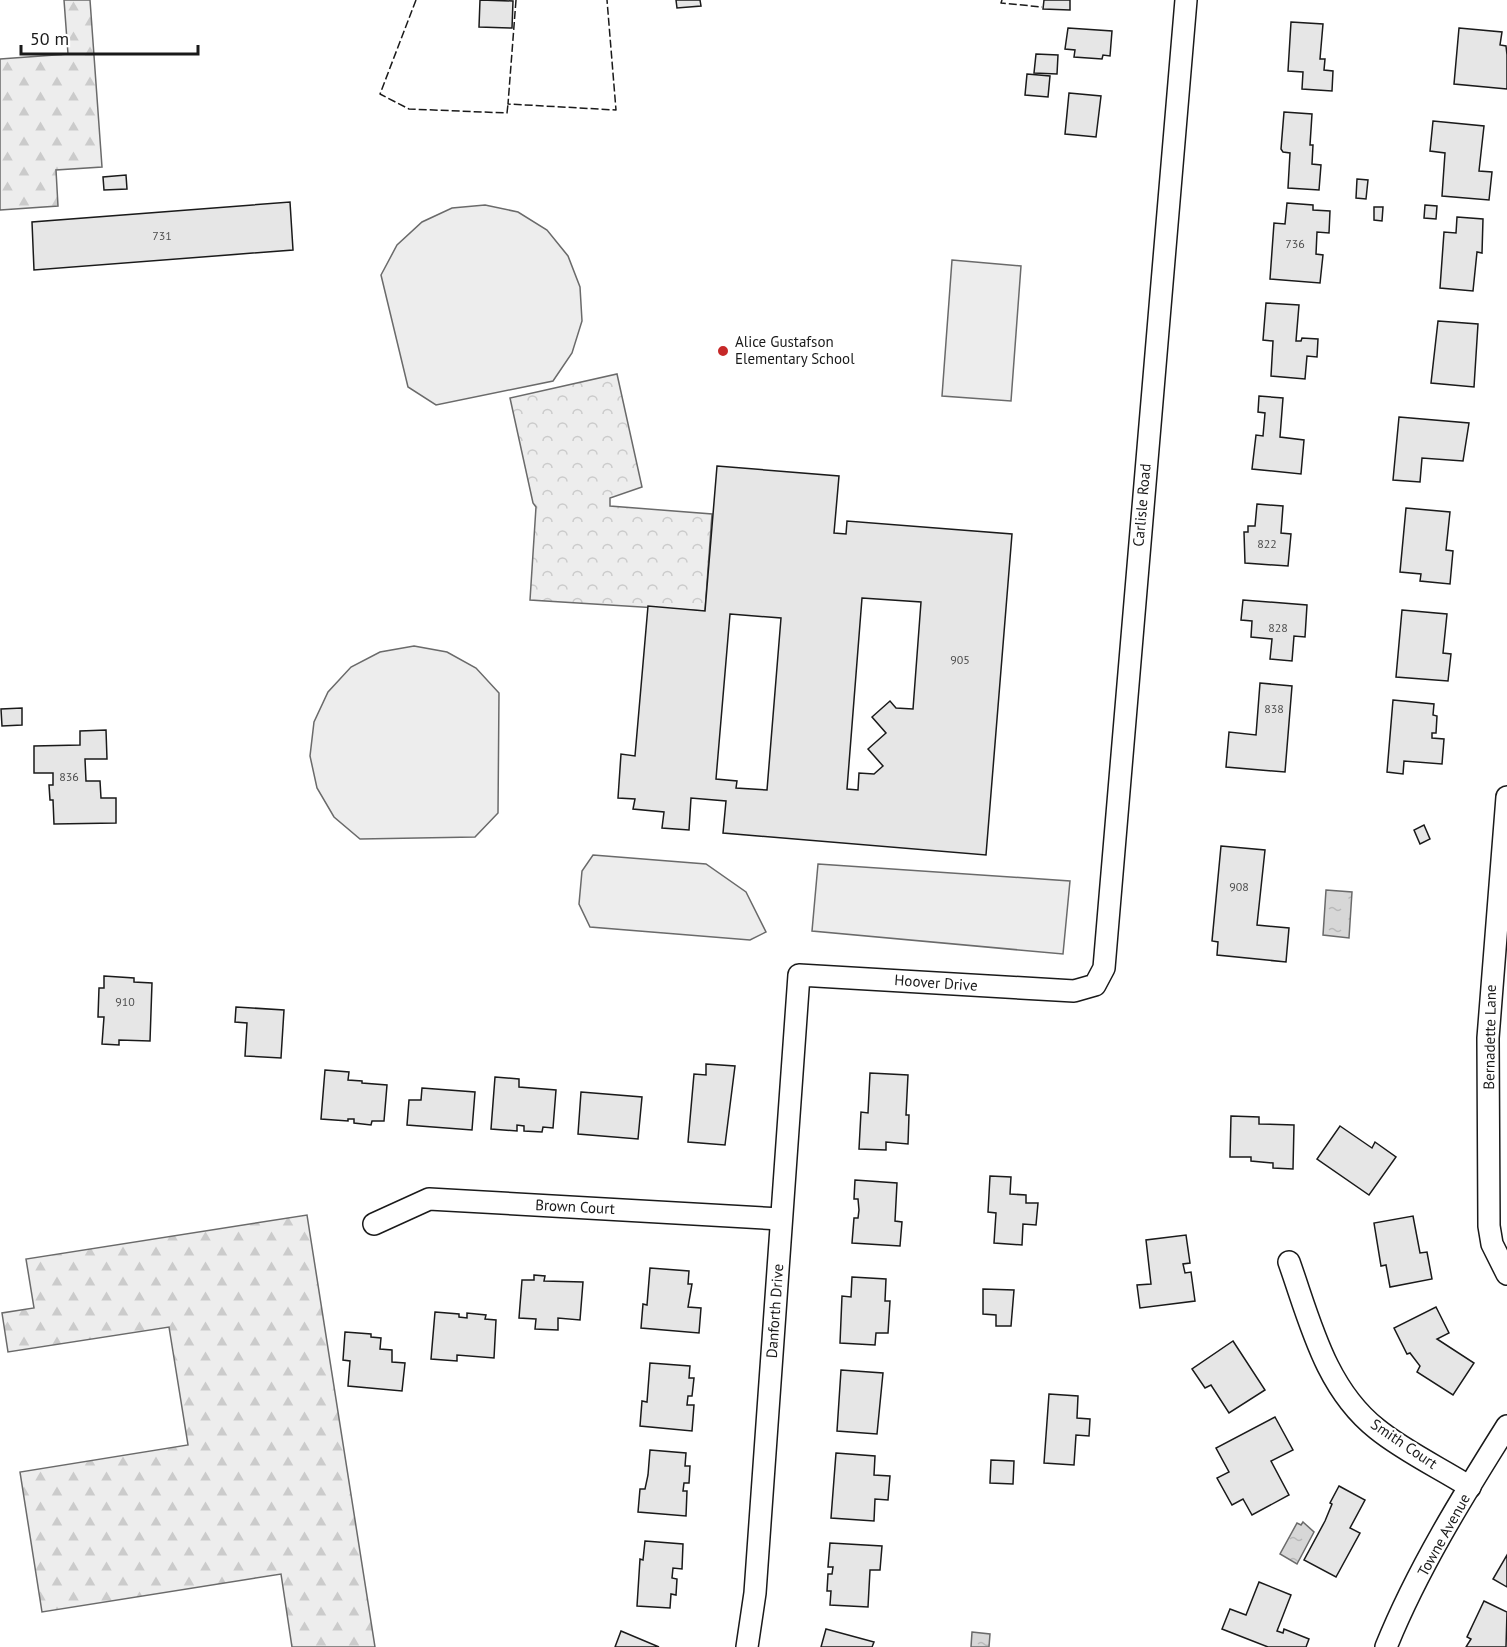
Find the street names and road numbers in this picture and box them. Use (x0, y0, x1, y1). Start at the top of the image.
street label: Carlisle Road (1128, 463, 1155, 547)
street label: Hoover Drive (894, 970, 978, 995)
street label: Bernadette Lane (1479, 984, 1500, 1090)
street label: Brown Court (535, 1195, 615, 1218)
street label: Danforth Drive (762, 1263, 787, 1359)
street label: Smith Court (1367, 1414, 1441, 1473)
street label: Towne Avenue (1413, 1490, 1474, 1579)

